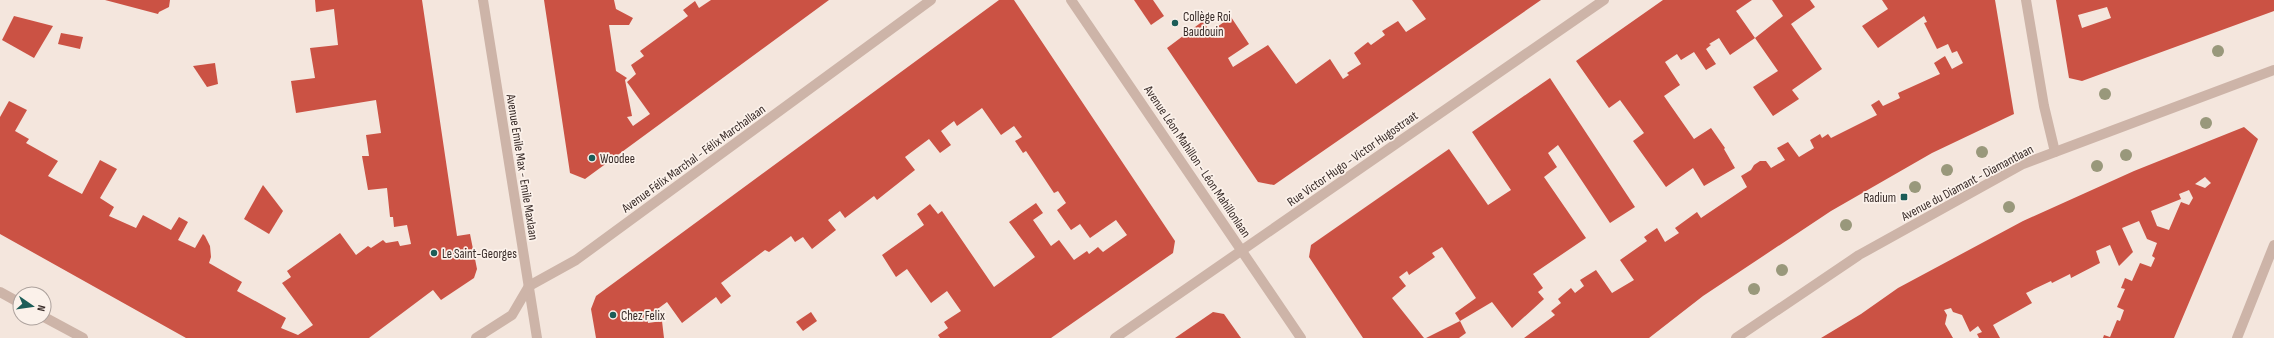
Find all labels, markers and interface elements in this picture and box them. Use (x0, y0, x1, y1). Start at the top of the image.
place label: Collège Roi Baudouin (1183, 9, 1231, 40)
marker: Collège Roi Baudouin (1170, 18, 1180, 28)
street label: Avenue Léon Mahillon - Léon Mahillonlaan (1140, 82, 1254, 240)
street label: Avenue Emile Max - Emile Maxlaan (502, 92, 541, 241)
street label: Avenue Félix Marchal - Félix Marchallaan (618, 101, 769, 217)
street label: Rue Victor Hugo - Victor Hugostraat (1284, 108, 1421, 210)
street label: Avenue du Diamant - Diamantlaan (1898, 141, 2036, 225)
place label: Woodee (600, 151, 635, 167)
marker: Woodee (587, 153, 597, 163)
place label: Radium (1864, 190, 1896, 206)
marker: Radium (1899, 192, 1909, 202)
place label: Le Saint-Georges (442, 246, 517, 262)
marker: Le Saint-Georges (429, 248, 439, 258)
north arrow (12, 286, 52, 326)
text: N (34, 304, 48, 313)
place label: Chez Felix (621, 308, 665, 324)
marker: Chez Felix (608, 310, 618, 320)

